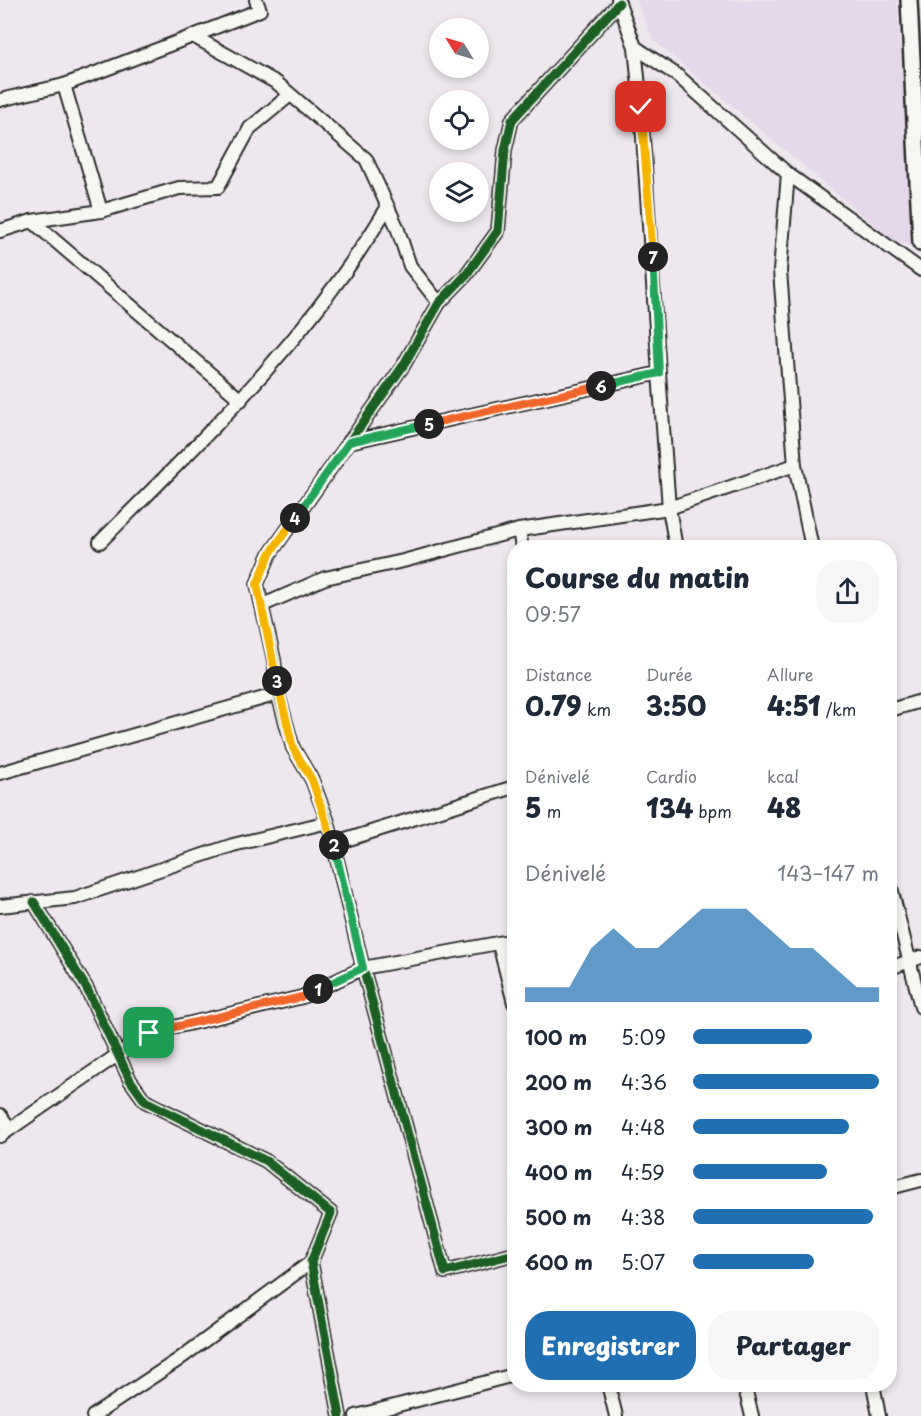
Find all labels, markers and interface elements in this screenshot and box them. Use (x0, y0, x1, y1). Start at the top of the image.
north arrow (429, 18, 489, 78)
map controls (429, 18, 489, 222)
pin (615, 81, 666, 132)
button: locate (429, 90, 489, 150)
icon: check (624, 90, 657, 123)
button: layers (429, 162, 489, 222)
pin: 7 (638, 242, 668, 272)
text: 7 (648, 245, 658, 269)
pin: 6 (586, 371, 616, 401)
text: 6 (595, 374, 607, 398)
pin: 5 (414, 409, 444, 439)
text: 5 (424, 412, 434, 436)
pin: 4 (280, 503, 310, 533)
text: 4 (290, 506, 300, 530)
text: Course du matin (525, 556, 750, 597)
button: share (816, 560, 879, 623)
text: 09:57 (525, 599, 581, 629)
text: Distance (525, 662, 592, 686)
text: Durée (646, 662, 693, 686)
text: Allure (767, 662, 814, 686)
pin: 3 (262, 666, 292, 696)
text: 3 (272, 669, 282, 693)
text: 0.79 (525, 686, 582, 725)
text: 3:50 (646, 686, 706, 725)
text: 4:51 (767, 686, 820, 725)
text: km (582, 697, 611, 721)
text: /km (820, 697, 856, 721)
text: Dénivelé (525, 764, 590, 788)
text: Cardio (646, 764, 697, 788)
text: kcal (767, 764, 799, 788)
text: 5 (525, 788, 542, 827)
text: 134 (646, 788, 693, 827)
text: 48 (767, 788, 801, 827)
text: m (542, 799, 561, 823)
text: bpm (693, 799, 732, 823)
pin: 2 (319, 830, 349, 860)
text: 2 (328, 833, 340, 857)
text: Dénivelé (525, 858, 606, 888)
text: 143–147 m (777, 858, 879, 888)
pin: 1 (303, 974, 333, 1004)
text: 1 (314, 977, 322, 1001)
pin (123, 1007, 174, 1058)
icon: arrive (132, 1016, 165, 1049)
text: 100 m (525, 1022, 587, 1052)
text: 5:09 (621, 1022, 666, 1052)
text: 200 m (525, 1067, 592, 1097)
text: 4:36 (621, 1067, 667, 1097)
text: 300 m (525, 1112, 593, 1142)
text: 4:48 (621, 1112, 665, 1142)
text: 400 m (525, 1157, 593, 1187)
text: 4:59 (621, 1157, 665, 1187)
text: 500 m (525, 1202, 592, 1232)
text: 4:38 (621, 1202, 666, 1232)
text: 600 m (525, 1247, 593, 1277)
text: 5:07 (621, 1247, 665, 1277)
button: Enregistrer (525, 1311, 696, 1380)
button: Partager (708, 1311, 879, 1380)

